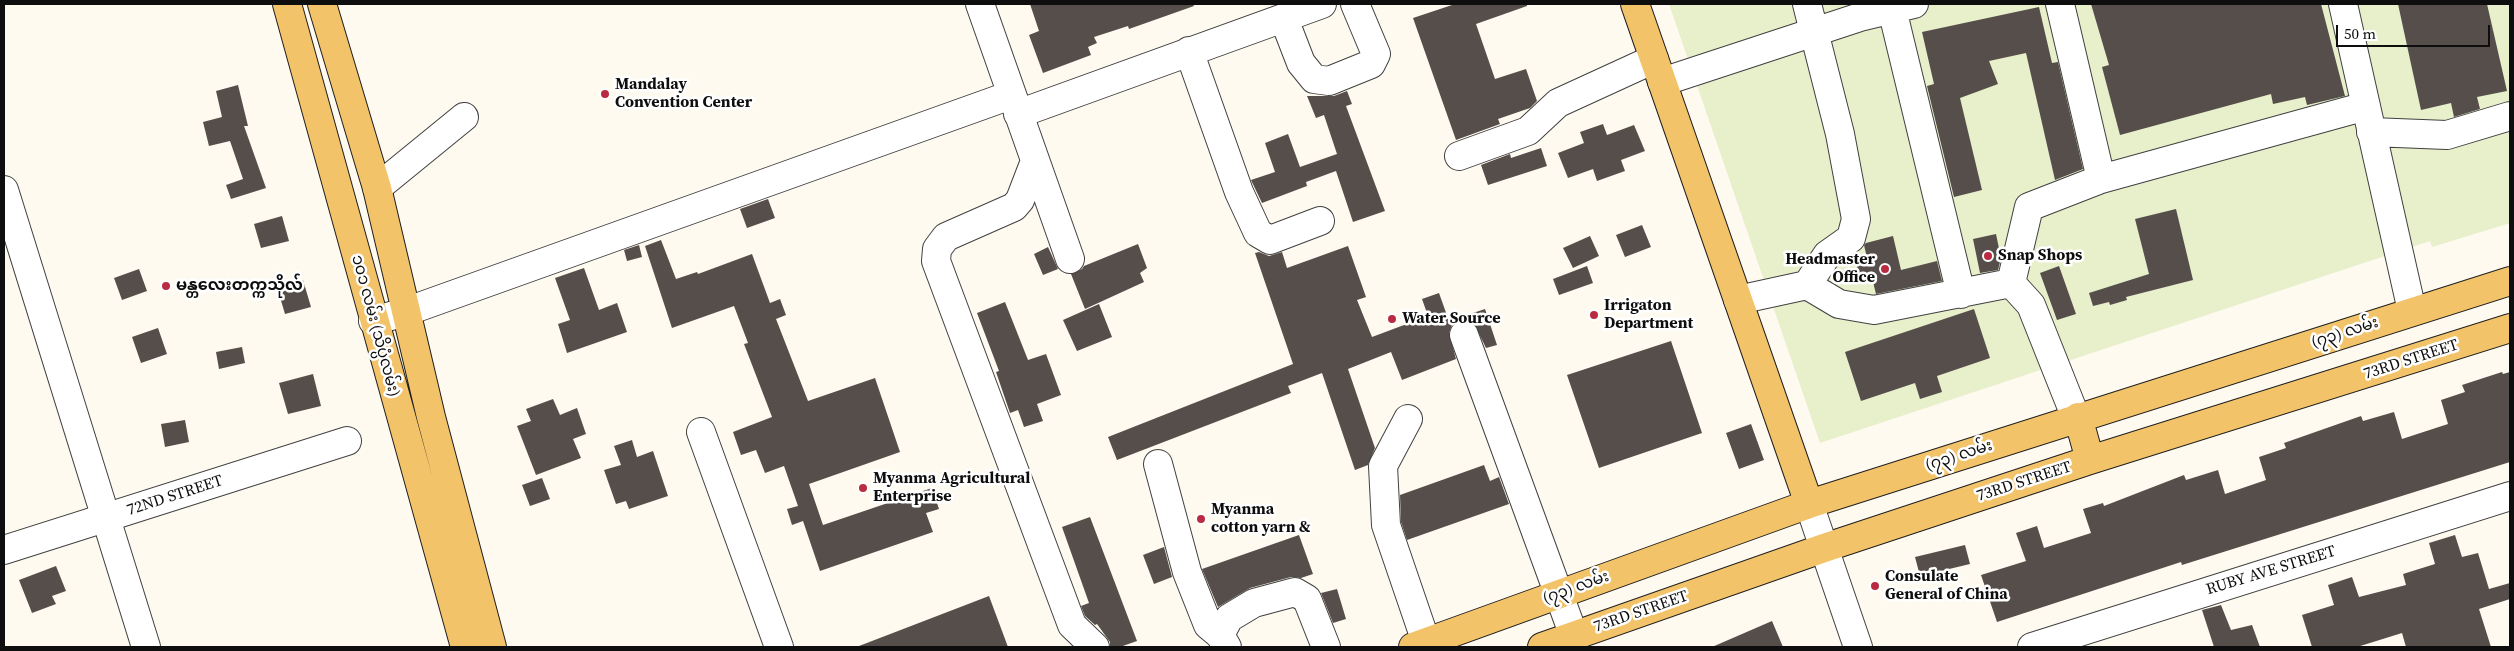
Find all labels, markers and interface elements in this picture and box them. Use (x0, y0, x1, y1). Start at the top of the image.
scale bar (2339, 15, 2493, 47)
text: 50 m (2344, 23, 2376, 44)
place label: Mandalay Convention Center (615, 75, 752, 113)
marker: Mandalay Convention Center (599, 88, 611, 100)
place label: Snap Shops (1998, 246, 2082, 266)
place label: Headmaster Office (1785, 250, 1875, 288)
marker: Snap Shops (1982, 250, 1994, 262)
street label: ၁၀၁ လမ်း (သိပ္ပံလမ်း) (347, 253, 403, 399)
marker: Headmaster Office (1879, 263, 1891, 275)
place label: မန္တလေးတက္ကသိုလ် (176, 276, 303, 296)
marker: မန္တလေးတက္ကသိုလ် (160, 280, 172, 292)
place label: Irrigaton Department (1604, 296, 1693, 334)
place label: Water Source (1402, 309, 1501, 329)
marker: Irrigaton Department (1588, 309, 1600, 321)
marker: Water Source (1386, 313, 1398, 325)
street label: (၇၃) လမ်း (2309, 313, 2381, 353)
street label: 73RD STREET (2361, 336, 2461, 384)
street label: (၇၃) လမ်း (1923, 436, 1995, 476)
street label: 73RD STREET (1974, 458, 2074, 506)
place label: Myanma Agricultural Enterprise (873, 469, 1031, 507)
street label: 72ND STREET (125, 471, 225, 521)
marker: Myanma Agricultural Enterprise (857, 482, 869, 494)
place label: Myanma cotton yarn & (1211, 500, 1311, 538)
marker: Myanma cotton yarn & (1195, 513, 1207, 525)
street label: RUBY AVE STREET (2204, 542, 2338, 600)
street label: (၇၃) လမ်း (1540, 567, 1612, 609)
place label: Consulate General of China (1885, 567, 2008, 605)
marker: Consulate General of China (1869, 580, 1881, 592)
street label: 73RD STREET (1591, 587, 1691, 637)

